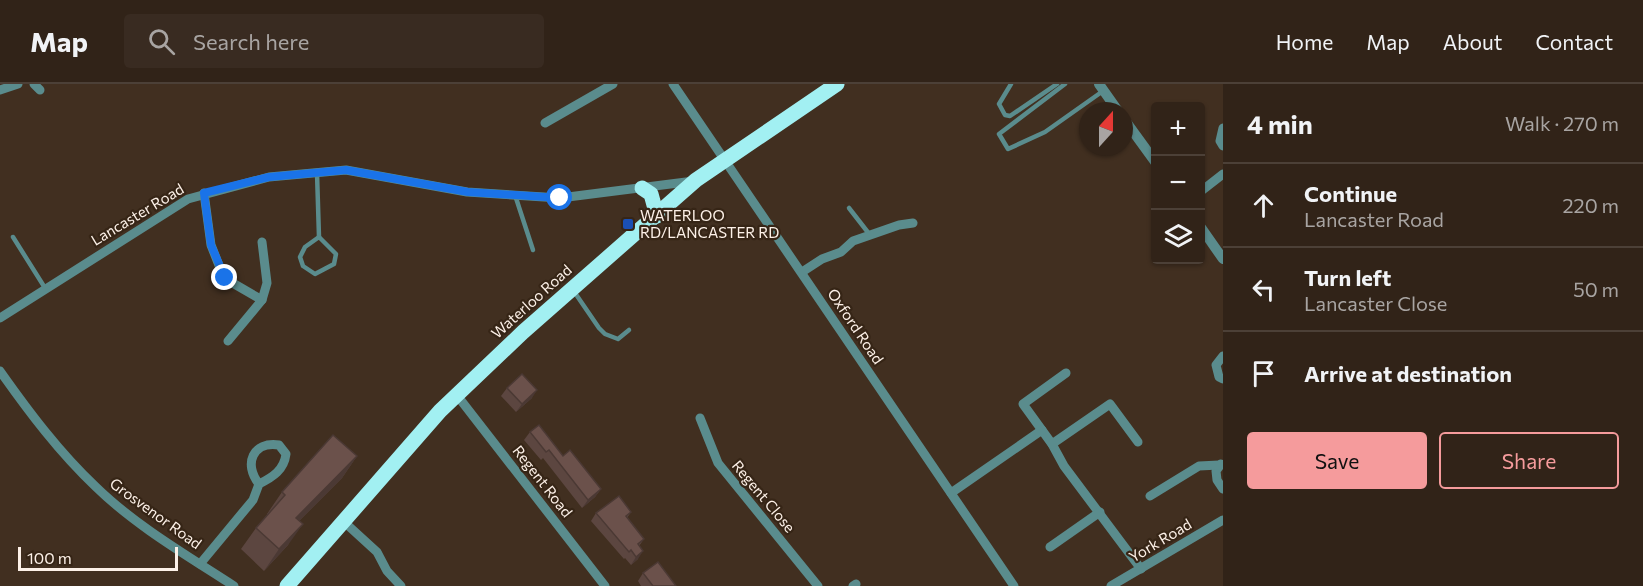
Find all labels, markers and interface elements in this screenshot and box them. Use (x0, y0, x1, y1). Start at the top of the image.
search box (124, 14, 544, 68)
text: Map (30, 24, 88, 58)
icon: search (145, 25, 178, 58)
text: Search here (193, 28, 309, 55)
text: Home (1276, 29, 1333, 54)
text: Map (1366, 29, 1410, 54)
text: About (1443, 29, 1502, 54)
text: Contact (1535, 29, 1613, 54)
north arrow (1079, 102, 1133, 156)
map controls (1151, 102, 1205, 264)
button: + (1151, 102, 1205, 156)
text: 4 min (1247, 108, 1313, 139)
text: Walk · 270 m (1505, 111, 1619, 135)
button: − (1151, 156, 1205, 210)
street label: Lancaster Road (87, 179, 187, 249)
text: Continue (1304, 180, 1397, 207)
route start (546, 184, 572, 210)
icon: ahead (1247, 189, 1280, 222)
text: 220 m (1563, 193, 1619, 217)
place label: WATERLOO RD/LANCASTER RD (640, 206, 779, 241)
text: Lancaster Road (1304, 207, 1444, 231)
button: layers (1151, 210, 1205, 264)
marker: WATERLOO RD/LANCASTER RD (621, 217, 635, 231)
street label: Waterloo Road (487, 260, 575, 342)
route end (211, 264, 237, 290)
text: Turn left (1304, 264, 1391, 291)
icon: left (1247, 273, 1280, 306)
text: 50 m (1573, 277, 1619, 301)
street label: Oxford Road (824, 285, 888, 367)
text: Lancaster Close (1304, 291, 1447, 315)
icon: arrive (1247, 357, 1280, 390)
text: Arrive at destination (1304, 360, 1512, 387)
button: Save (1247, 432, 1427, 489)
button: Share (1439, 432, 1619, 489)
street label: Regent Road (509, 442, 577, 520)
street label: Regent Close (729, 456, 799, 536)
street label: Grosvenor Road (107, 474, 205, 552)
street label: York Road (1126, 514, 1194, 566)
scale bar (18, 544, 178, 572)
text: 100 m (27, 548, 72, 567)

